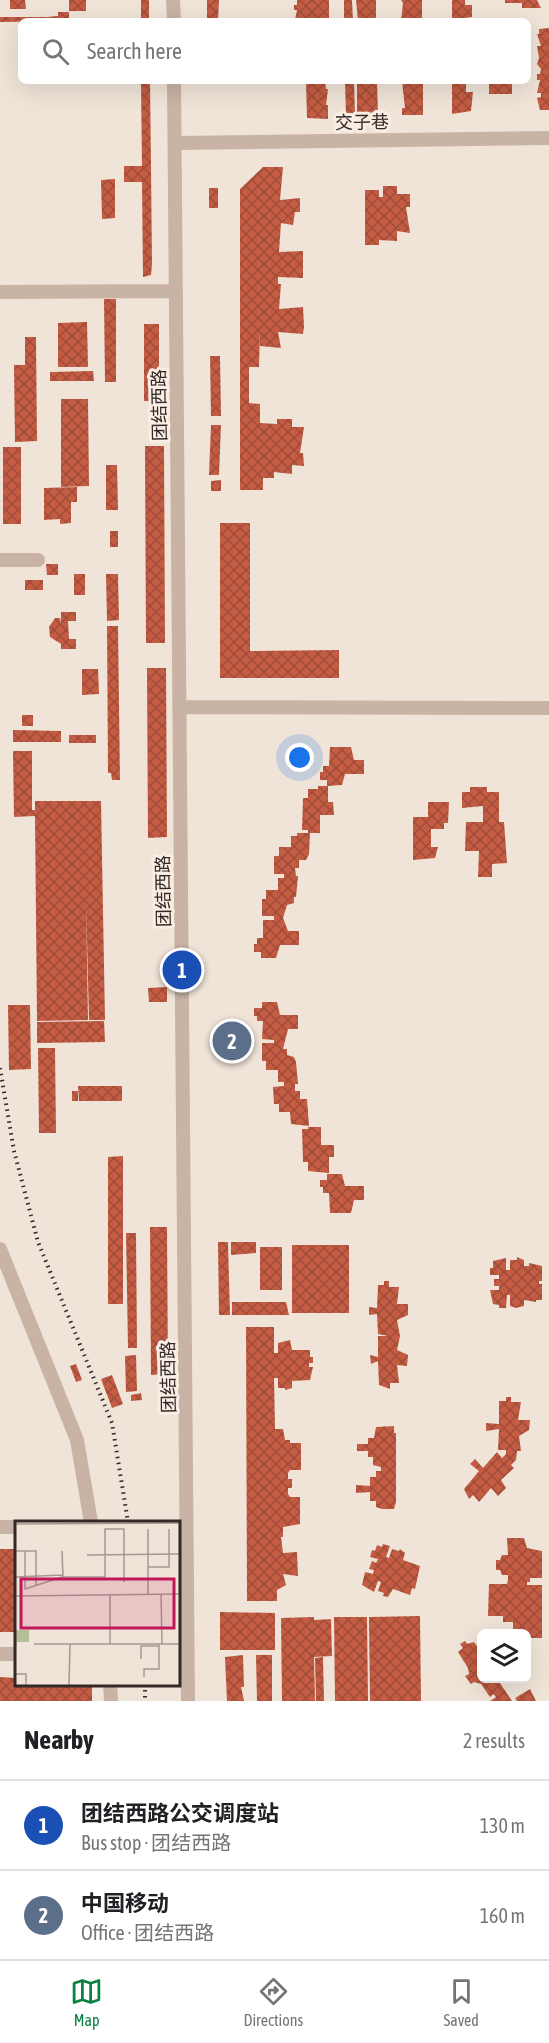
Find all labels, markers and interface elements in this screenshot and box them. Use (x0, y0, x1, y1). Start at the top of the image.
search box (18, 18, 531, 84)
icon: search (39, 35, 72, 68)
text: Search here (87, 38, 182, 64)
street label: 交子巷 (335, 111, 389, 133)
street label: 团结西路 (148, 369, 170, 441)
your location (285, 743, 314, 772)
street label: 团结西路 (152, 855, 174, 927)
pin: 1 (162, 948, 201, 992)
pin: 2 (212, 1018, 252, 1064)
street label: 团结西路 (157, 1341, 179, 1413)
inset map (15, 1521, 180, 1686)
map controls (477, 1629, 531, 1683)
button: layers (477, 1629, 531, 1683)
text: Nearby (24, 1725, 94, 1755)
text: 2 results (463, 1729, 525, 1752)
text: 团结西路公交调度站 (81, 1800, 279, 1826)
text: 1 (39, 1814, 48, 1837)
text: 130 m (480, 1814, 525, 1837)
text: Bus stop · 团结西路 (81, 1831, 231, 1854)
text: 中国移动 (81, 1890, 169, 1916)
text: 2 (39, 1904, 48, 1927)
text: 160 m (480, 1904, 525, 1927)
text: Office · 团结西路 (81, 1921, 214, 1944)
tab: Map (70, 1975, 103, 2029)
tab: Directions (243, 1975, 303, 2029)
tab: Saved (443, 1975, 479, 2029)

